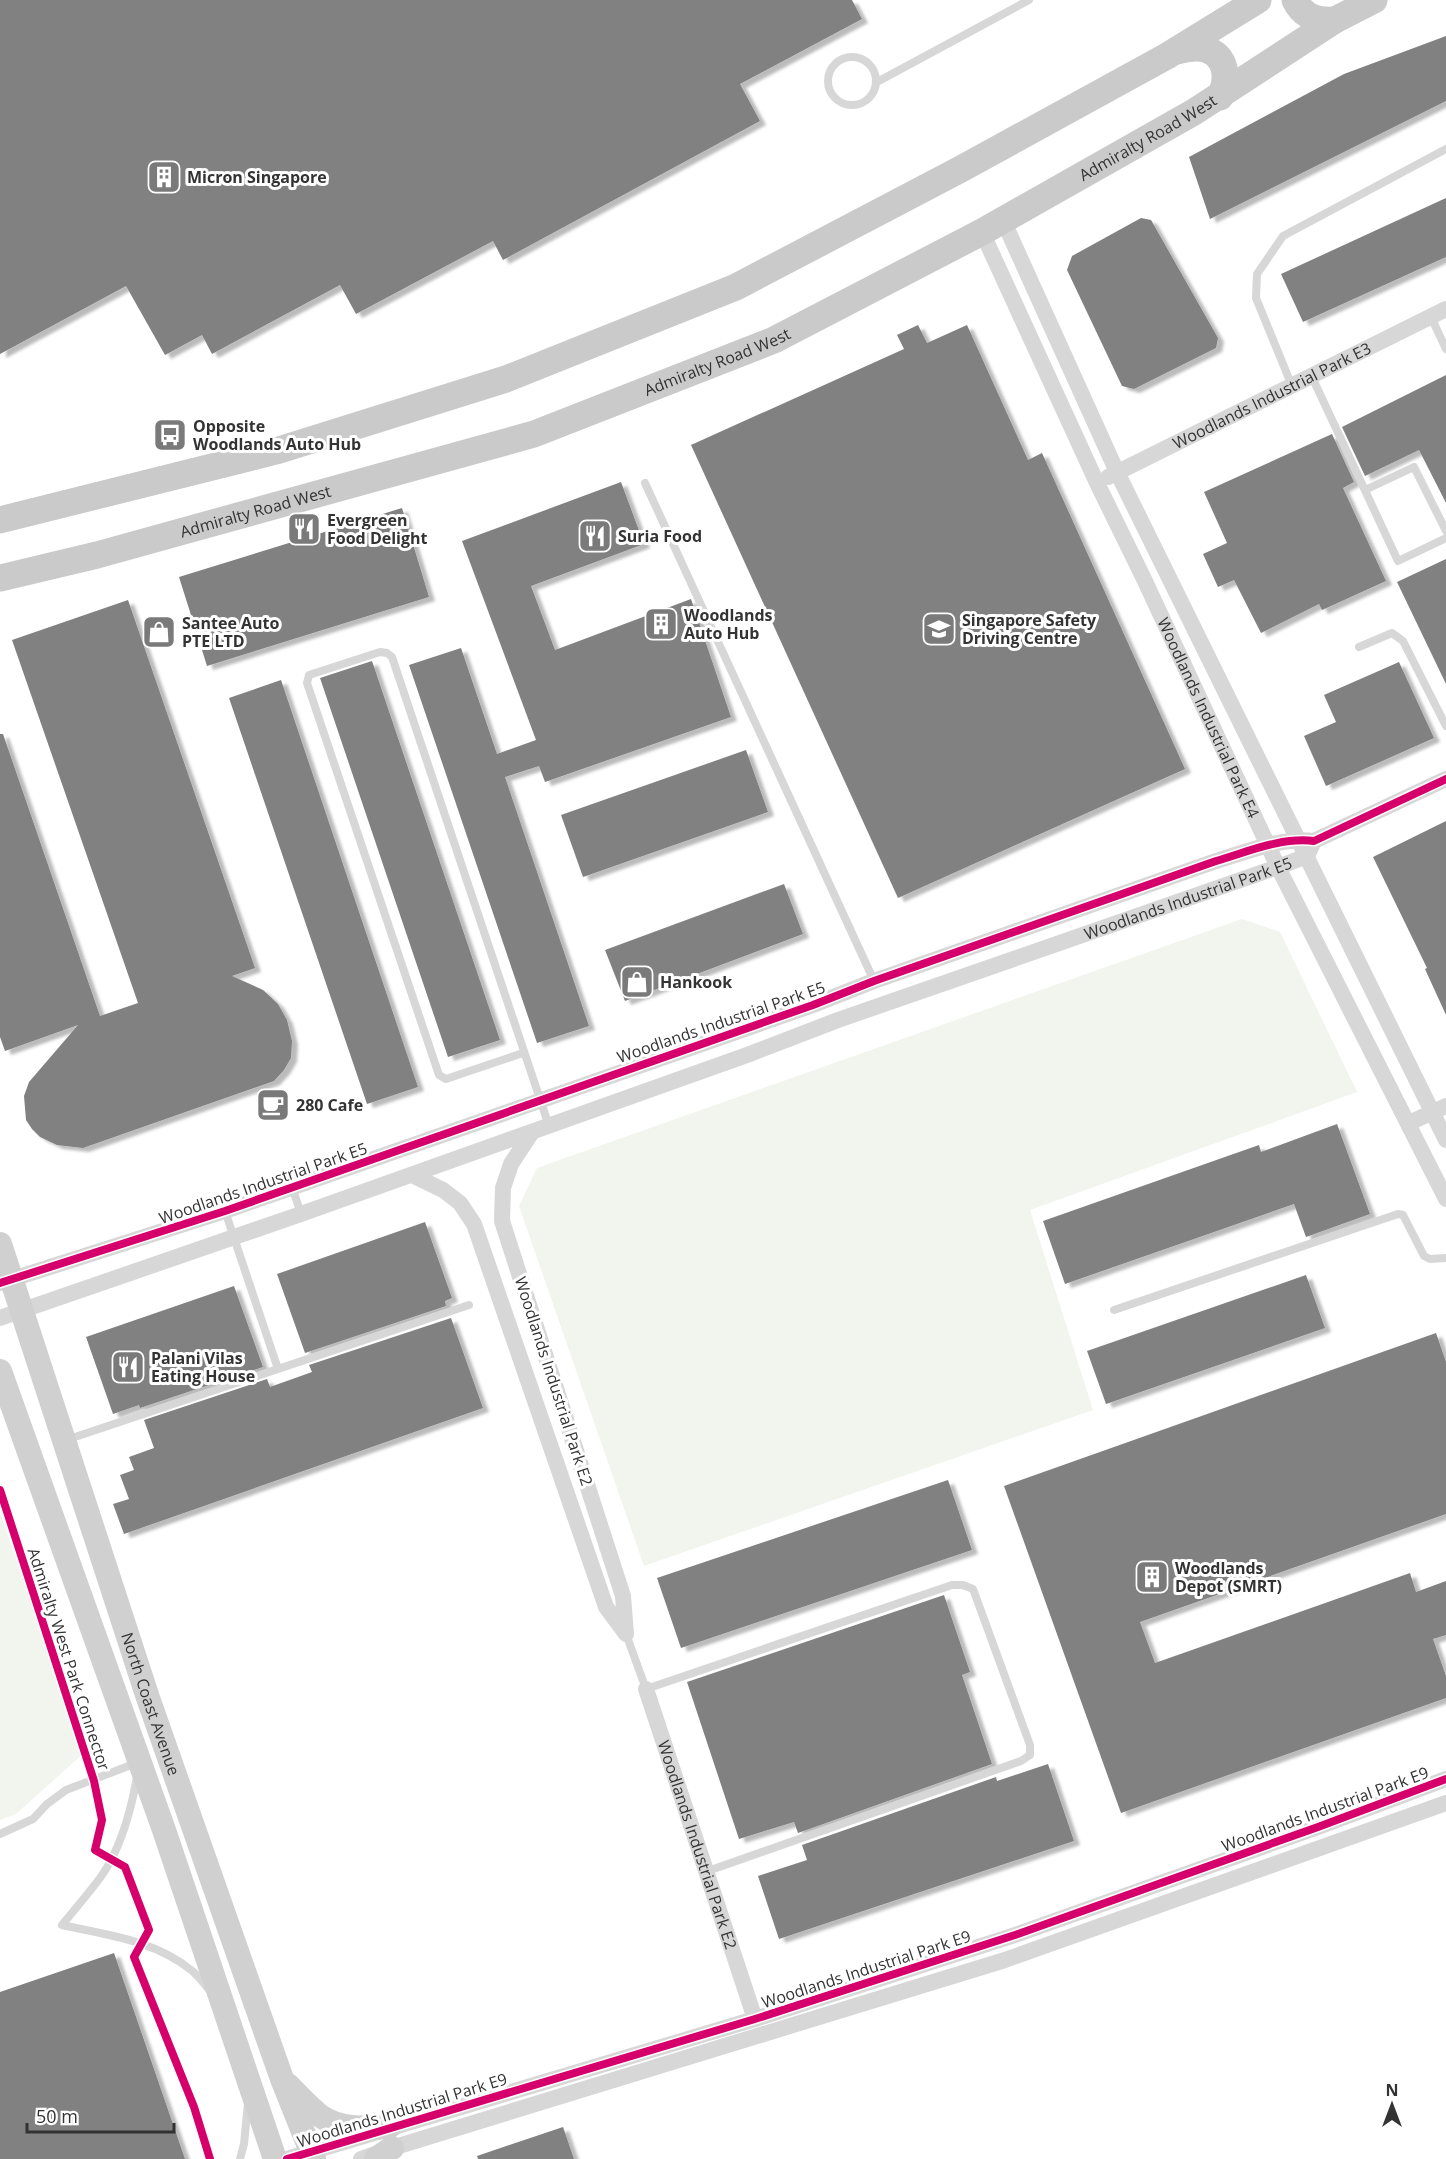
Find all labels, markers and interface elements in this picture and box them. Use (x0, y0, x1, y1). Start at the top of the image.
street label: Admiralty Road West (1075, 89, 1221, 186)
building icon: Micron Singapore (146, 159, 182, 195)
place label: Micron Singapore (187, 166, 327, 188)
street label: Admiralty Road West (641, 322, 794, 401)
street label: Woodlands Industrial Park E3 (1169, 337, 1375, 454)
place label: Opposite Woodlands Auto Hub (193, 415, 361, 455)
bus stop icon: Opposite Woodlands Auto Hub (152, 417, 188, 453)
street label: Admiralty Road West (177, 480, 334, 543)
place label: Evergreen Food Delight (327, 509, 427, 549)
restaurant icon: Evergreen Food Delight (286, 511, 322, 547)
restaurant icon: Suria Food (577, 518, 613, 554)
place label: Suria Food (618, 525, 702, 547)
place label: Woodlands Auto Hub (684, 604, 773, 644)
building icon: Woodlands Auto Hub (643, 606, 679, 642)
place label: Singapore Safety Driving Centre (962, 609, 1097, 649)
school or university icon: Singapore Safety Driving Centre (921, 611, 957, 647)
place label: Santee Auto PTE LTD (182, 612, 280, 652)
shop icon: Santee Auto PTE LTD (141, 614, 177, 650)
street label: Woodlands Industrial Park E4 (1152, 614, 1265, 822)
street label: Woodlands Industrial Park E5 (1081, 852, 1295, 945)
shop icon: Hankook (619, 964, 655, 1000)
place label: Hankook (660, 971, 732, 993)
street label: Woodlands Industrial Park E5 (614, 976, 828, 1068)
cafe icon: 280 Cafe (255, 1087, 291, 1123)
place label: 280 Cafe (296, 1094, 363, 1116)
street label: Woodlands Industrial Park E5 (156, 1137, 370, 1229)
street label: Woodlands Industrial Park E2 (510, 1274, 598, 1488)
place label: Palani Vilas Eating House (151, 1347, 255, 1387)
restaurant icon: Palani Vilas Eating House (110, 1349, 146, 1385)
street label: Admiralty West Park Connector (23, 1545, 116, 1774)
place label: Woodlands Depot (SMRT) (1175, 1557, 1282, 1597)
building icon: Woodlands Depot (SMRT) (1134, 1559, 1170, 1595)
street label: North Coast Avenue (116, 1630, 185, 1778)
street label: Woodlands Industrial Park E2 (653, 1737, 742, 1952)
street label: Woodlands Industrial Park E9 (1219, 1761, 1431, 1857)
street label: Woodlands Industrial Park E9 (759, 1925, 973, 2013)
street label: Woodlands Industrial Park E9 (294, 2068, 510, 2152)
north arrow (1362, 2075, 1422, 2135)
text: N (1385, 2079, 1399, 2101)
scale bar (27, 2096, 174, 2134)
text: 50 m (36, 2104, 78, 2128)

